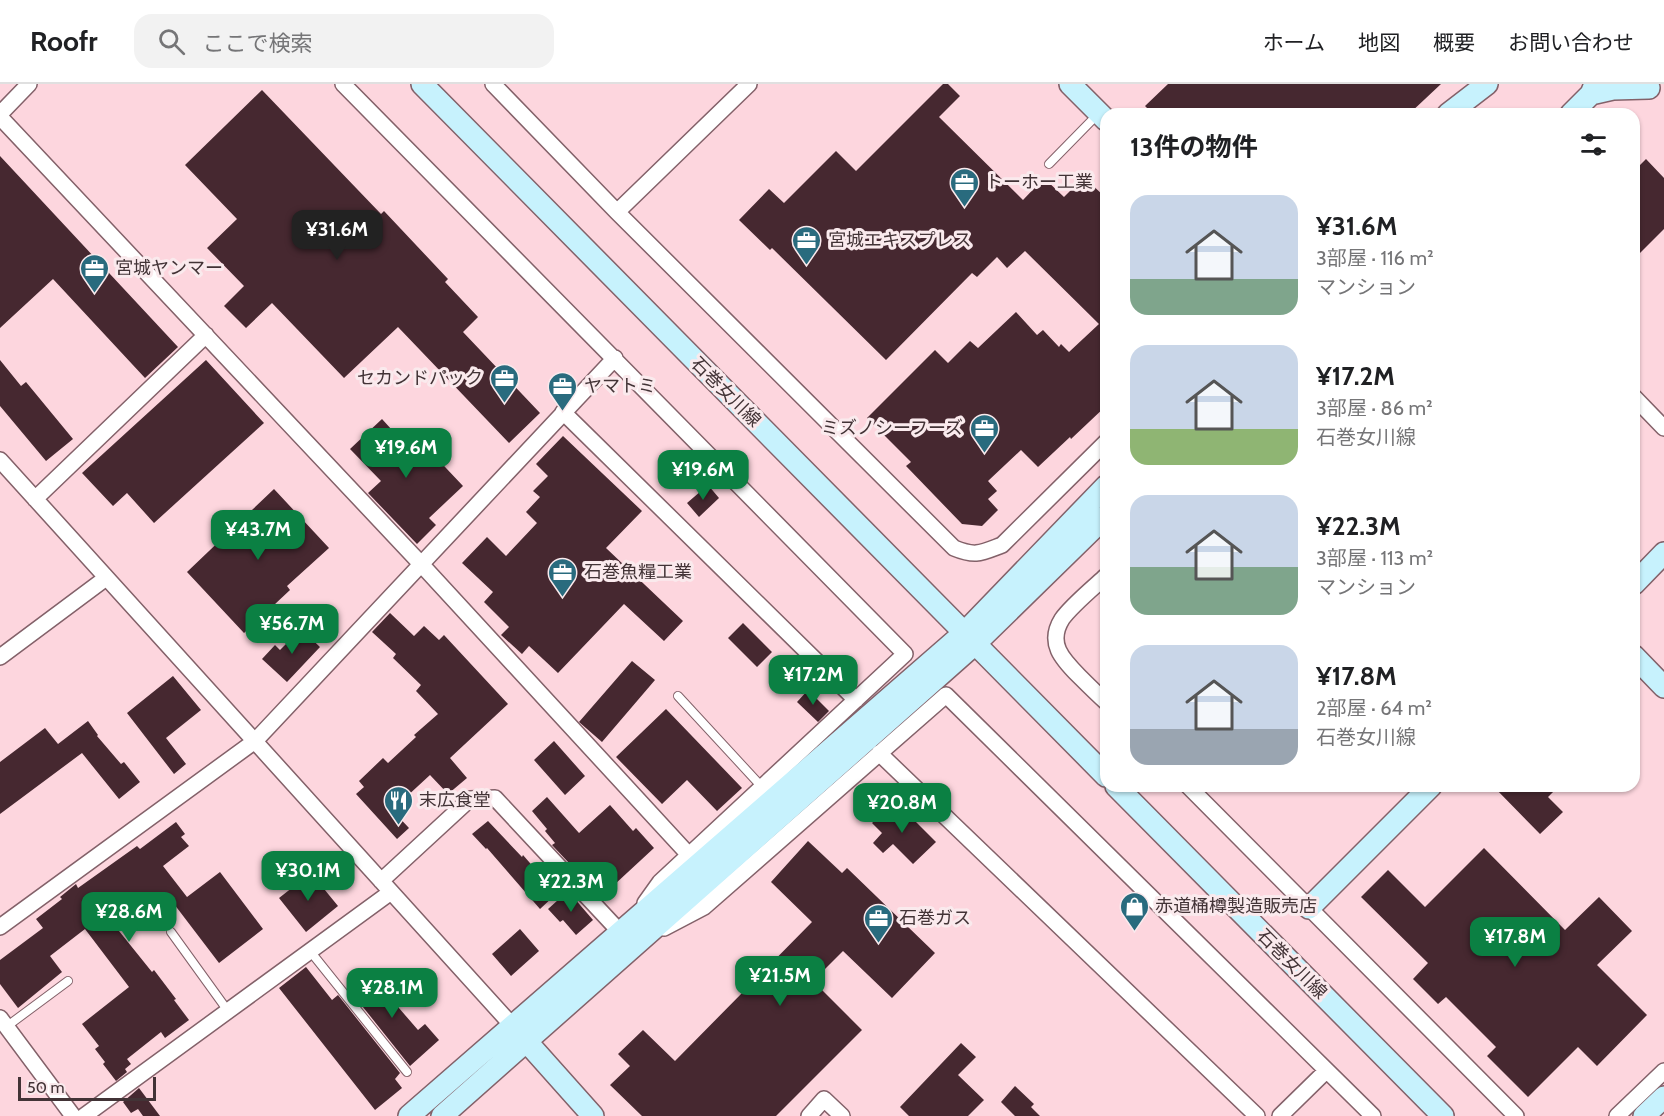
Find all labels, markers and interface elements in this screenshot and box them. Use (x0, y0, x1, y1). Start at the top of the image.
search box (134, 14, 554, 68)
text: Roofr (30, 24, 98, 58)
icon: search (155, 25, 188, 58)
text: ここで検索 (203, 30, 313, 57)
text: ホーム (1263, 30, 1325, 55)
text: 地図 (1358, 30, 1400, 55)
text: 概要 (1433, 30, 1475, 55)
text: お問い合わせ (1508, 30, 1634, 55)
icon: filters (1577, 128, 1610, 161)
text: 13件の物件 (1130, 131, 1258, 163)
office icon: トーホー工業 (948, 166, 980, 208)
place label: トーホー工業 (985, 171, 1093, 193)
pin: ¥31.6M (288, 210, 386, 261)
text: ¥31.6M (1316, 210, 1397, 242)
text: ¥31.6M (306, 217, 368, 241)
icon: home (1178, 219, 1250, 291)
office icon: 宮城エキスプレス (791, 224, 823, 266)
place label: 宮城エキスプレス (828, 229, 971, 251)
text: 3部屋 · 116 m² (1316, 246, 1434, 270)
office icon: 宮城ヤンマー (78, 252, 110, 294)
place label: 宮城ヤンマー (115, 257, 223, 279)
text: マンション (1316, 275, 1416, 299)
street label: 石巻女川線 (686, 352, 766, 432)
text: ¥17.2M (1316, 360, 1395, 392)
office icon: セカンドパック (488, 362, 520, 404)
place label: セカンドパック (357, 367, 483, 389)
icon: home (1178, 369, 1250, 441)
office icon: ヤマトミ (547, 370, 579, 412)
place label: ヤマトミ (584, 375, 656, 397)
text: 3部屋 · 86 m² (1316, 396, 1433, 420)
office icon: ミズノシーフーズ (968, 412, 1000, 454)
place label: ミズノシーフーズ (821, 417, 963, 439)
text: 石巻女川線 (1316, 425, 1416, 449)
pin: ¥19.6M (357, 428, 455, 479)
text: ¥19.6M (375, 435, 437, 459)
pin: ¥19.6M (654, 450, 752, 501)
text: ¥19.6M (672, 457, 734, 481)
pin: ¥43.7M (209, 510, 307, 561)
text: ¥22.3M (1316, 510, 1401, 542)
text: ¥43.7M (225, 517, 291, 541)
icon: home (1178, 519, 1250, 591)
text: 3部屋 · 113 m² (1316, 546, 1433, 570)
office icon: 石巻魚糧工業 (547, 556, 579, 598)
place label: 石巻魚糧工業 (584, 561, 692, 583)
text: マンション (1316, 575, 1416, 599)
pin: ¥56.7M (243, 604, 341, 655)
text: ¥56.7M (260, 611, 324, 635)
pin: ¥17.2M (764, 655, 862, 706)
text: ¥17.8M (1316, 660, 1397, 692)
text: ¥17.2M (783, 662, 843, 686)
icon: home (1178, 669, 1250, 741)
text: 2部屋 · 64 m² (1316, 696, 1432, 720)
text: 石巻女川線 (1316, 725, 1416, 749)
pin: ¥20.8M (853, 783, 951, 834)
restaurant icon: 末広食堂 (382, 784, 414, 826)
place label: 末広食堂 (419, 789, 491, 811)
text: ¥20.8M (867, 790, 937, 814)
pin: ¥30.1M (259, 851, 357, 902)
text: ¥30.1M (276, 858, 340, 882)
pin: ¥22.3M (522, 862, 620, 913)
text: ¥22.3M (538, 869, 604, 893)
shop icon: 赤道桶樽製造販売店 (1118, 890, 1150, 932)
pin: ¥28.6M (80, 892, 178, 943)
place label: 赤道桶樽製造販売店 (1155, 895, 1317, 917)
text: ¥28.6M (95, 899, 163, 923)
office icon: 石巻ガス (862, 902, 894, 944)
place label: 石巻ガス (899, 907, 971, 929)
pin: ¥17.8M (1466, 917, 1564, 968)
street label: 石巻女川線 (1252, 924, 1332, 1004)
text: ¥17.8M (1484, 924, 1546, 948)
pin: ¥21.5M (731, 956, 829, 1007)
text: ¥21.5M (749, 963, 811, 987)
pin: ¥28.1M (343, 968, 441, 1019)
text: ¥28.1M (361, 975, 423, 999)
scale bar (18, 1074, 156, 1102)
text: 50 m (27, 1078, 64, 1097)

